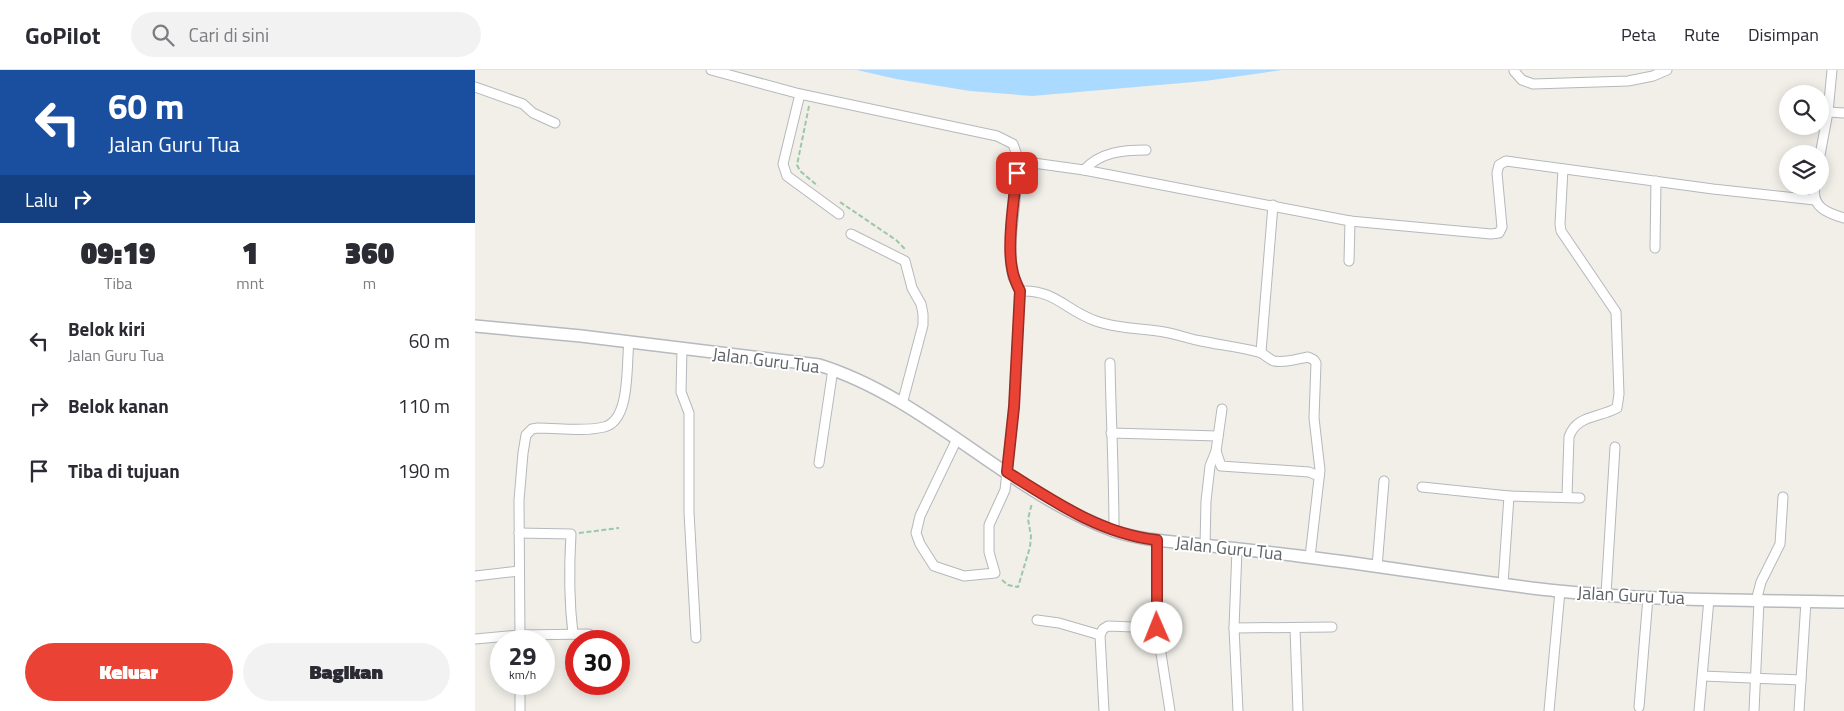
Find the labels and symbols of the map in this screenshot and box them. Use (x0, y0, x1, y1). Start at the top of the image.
pin (996, 152, 1038, 194)
street label: Jalan Guru Tua (711, 340, 821, 380)
street label: Jalan Guru Tua (1174, 529, 1284, 567)
street label: Jalan Guru Tua (1576, 579, 1686, 611)
position arrow (1130, 601, 1182, 653)
speed limit sign: 30 (565, 630, 630, 695)

